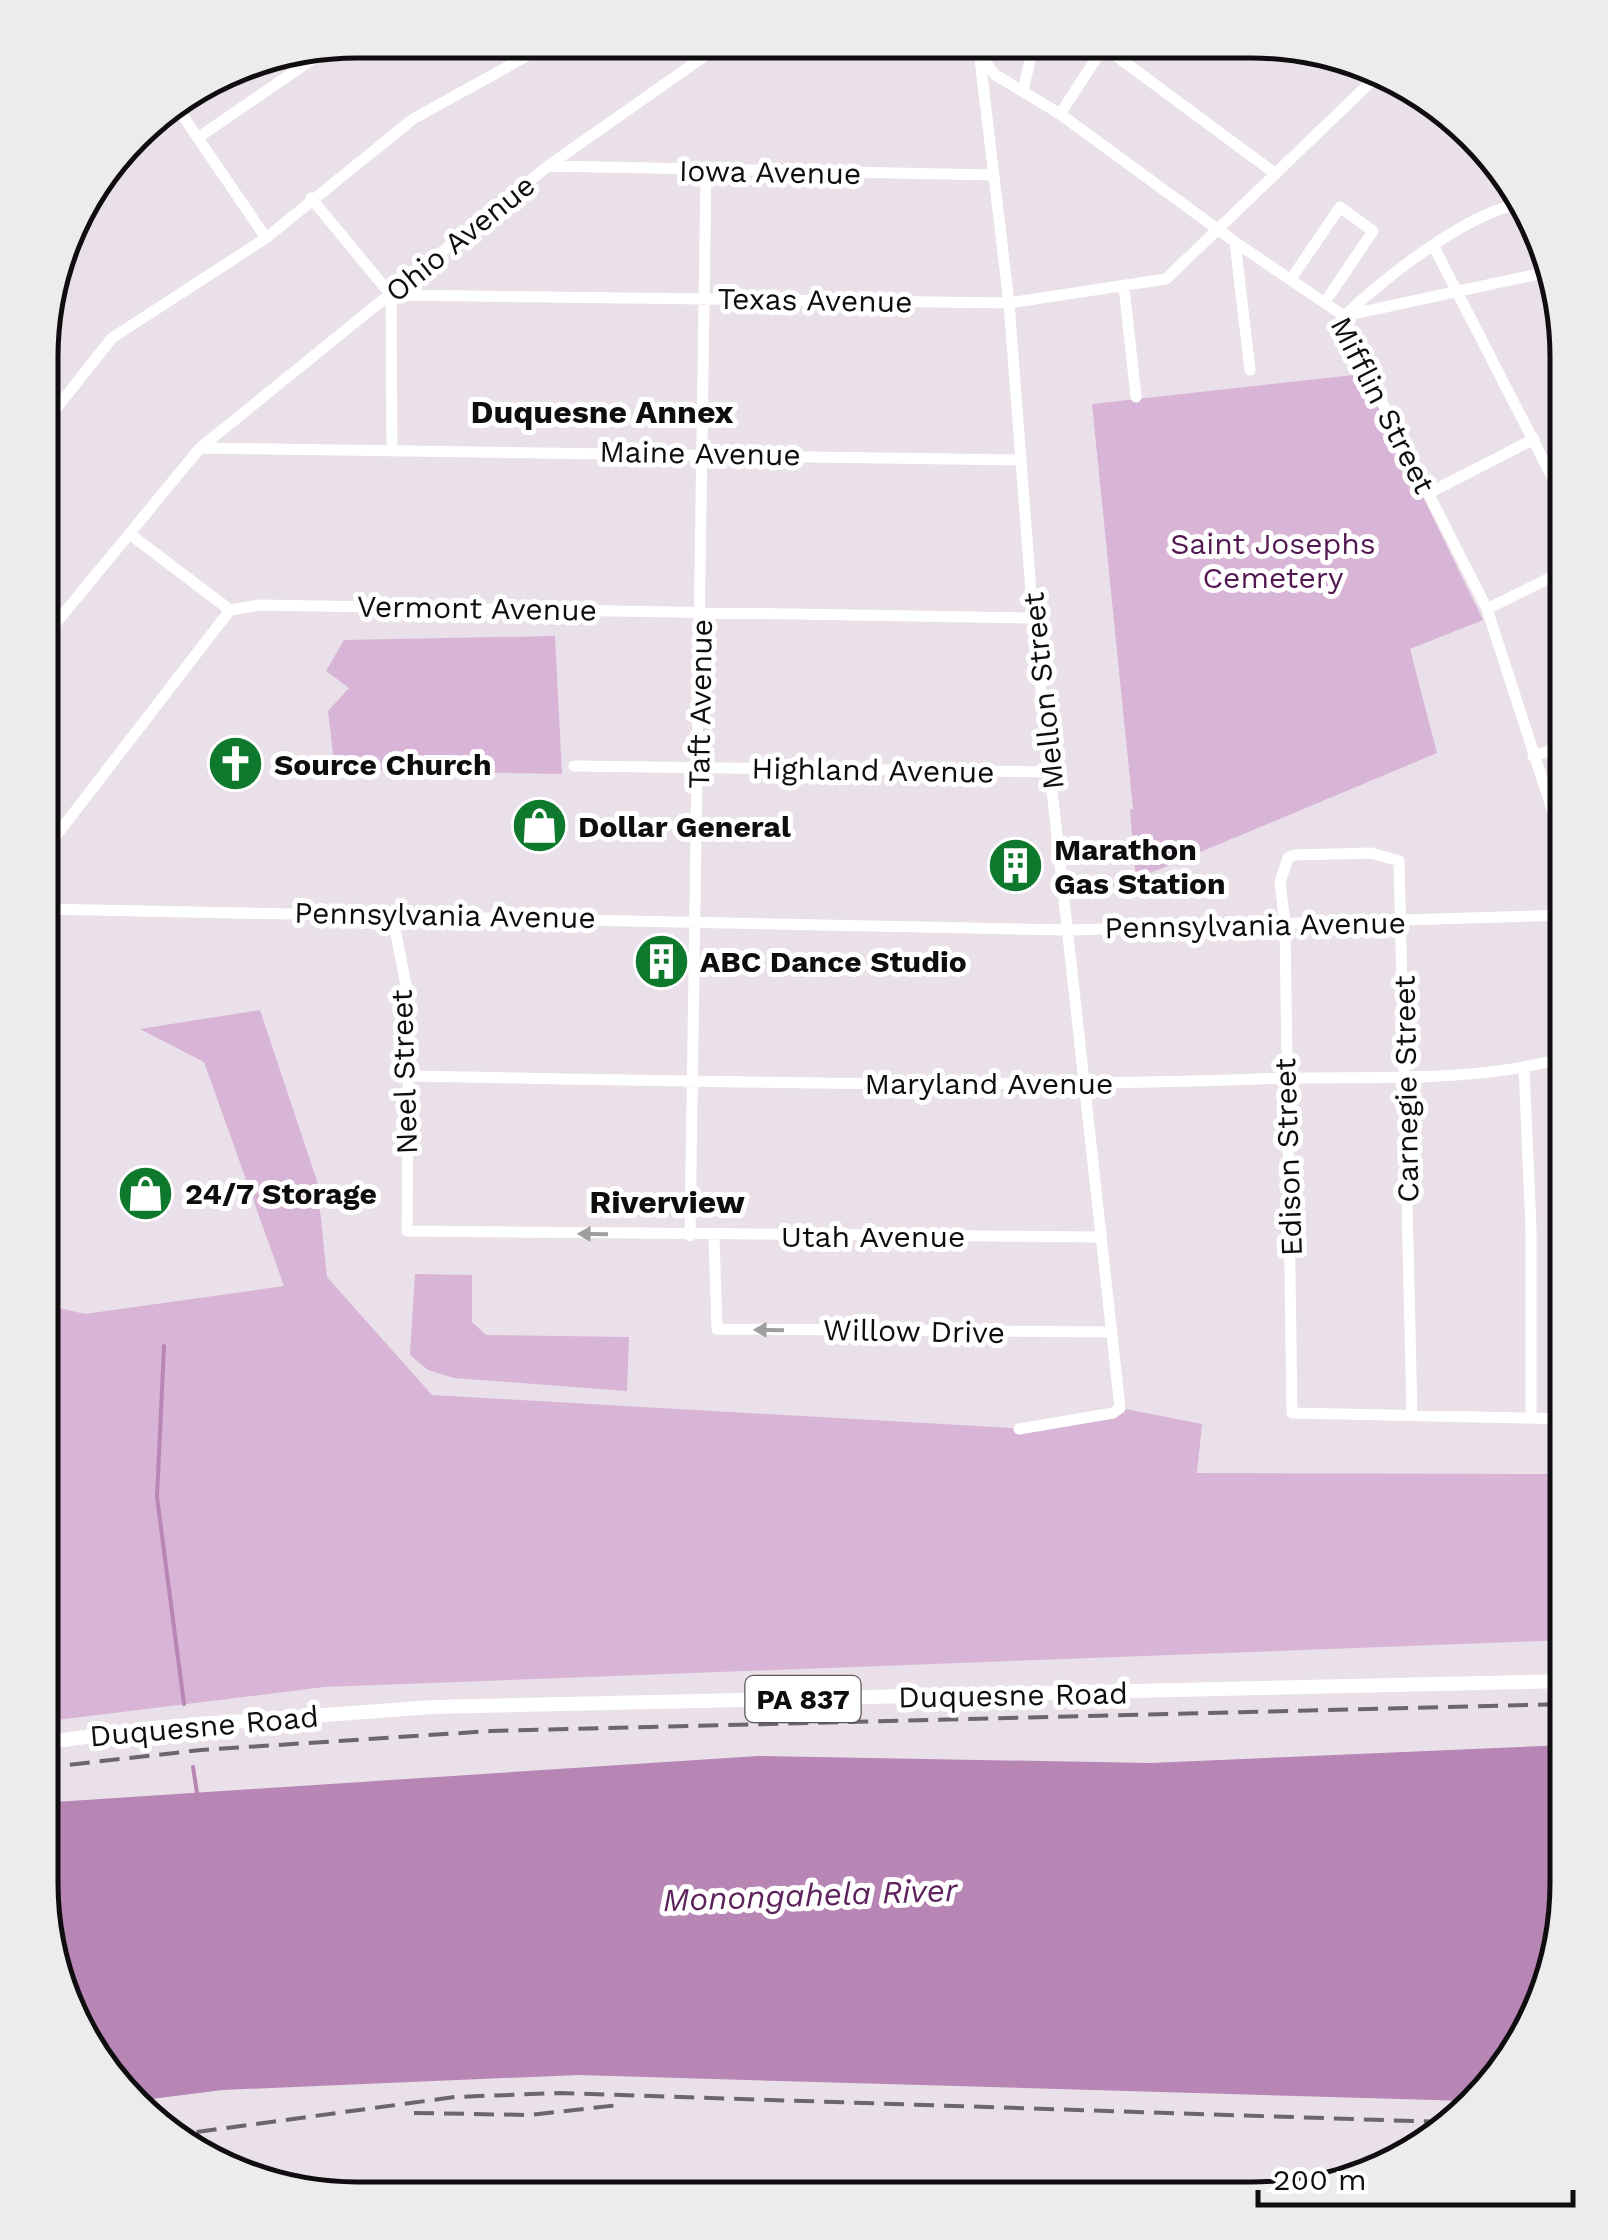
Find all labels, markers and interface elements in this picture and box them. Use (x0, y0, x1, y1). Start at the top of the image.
street label: Iowa Avenue (679, 153, 861, 191)
street label: Ohio Avenue (378, 167, 542, 309)
street label: Texas Avenue (717, 281, 913, 319)
street label: Mifflin Street (1323, 311, 1443, 500)
district label: Duquesne Annex (471, 393, 734, 431)
street label: Maine Avenue (599, 434, 801, 472)
park label: Saint Josephs Cemetery (1170, 526, 1376, 595)
street label: Vermont Avenue (357, 588, 597, 628)
street label: Mellon Street (1015, 590, 1071, 791)
street label: Taft Avenue (681, 619, 719, 789)
church icon: Source Church (205, 734, 265, 794)
place label: Source Church (274, 747, 491, 782)
street label: Highland Avenue (751, 750, 995, 790)
shop icon: Dollar General (509, 796, 569, 856)
place label: Dollar General (578, 809, 791, 844)
place label: Marathon Gas Station (1054, 832, 1226, 901)
building icon: Marathon Gas Station (985, 836, 1045, 896)
street label: Pennsylvania Avenue (294, 895, 596, 935)
street label: Pennsylvania Avenue (1104, 905, 1406, 945)
building icon: ABC Dance Studio (631, 931, 691, 991)
place label: ABC Dance Studio (700, 944, 967, 979)
street label: Carnegie Street (1387, 975, 1425, 1203)
street label: Neel Street (384, 988, 424, 1155)
street label: Edison Street (1267, 1057, 1309, 1257)
street label: Maryland Avenue (865, 1066, 1113, 1101)
shop icon: 24/7 Storage (116, 1163, 176, 1223)
place label: 24/7 Storage (185, 1176, 377, 1211)
district label: Riverview (589, 1183, 745, 1221)
street label: Utah Avenue (781, 1219, 965, 1254)
one-way arrow (576, 1226, 608, 1242)
street label: Willow Drive (823, 1312, 1005, 1350)
one-way arrow (753, 1321, 785, 1337)
street label: Duquesne Road (898, 1675, 1128, 1715)
road number: PA 837 (746, 1676, 860, 1722)
street label: Duquesne Road (88, 1699, 320, 1753)
water label: Monongahela River (662, 1871, 960, 1919)
scale bar (1258, 2145, 1573, 2207)
text: 200 m (1273, 2162, 1367, 2197)

